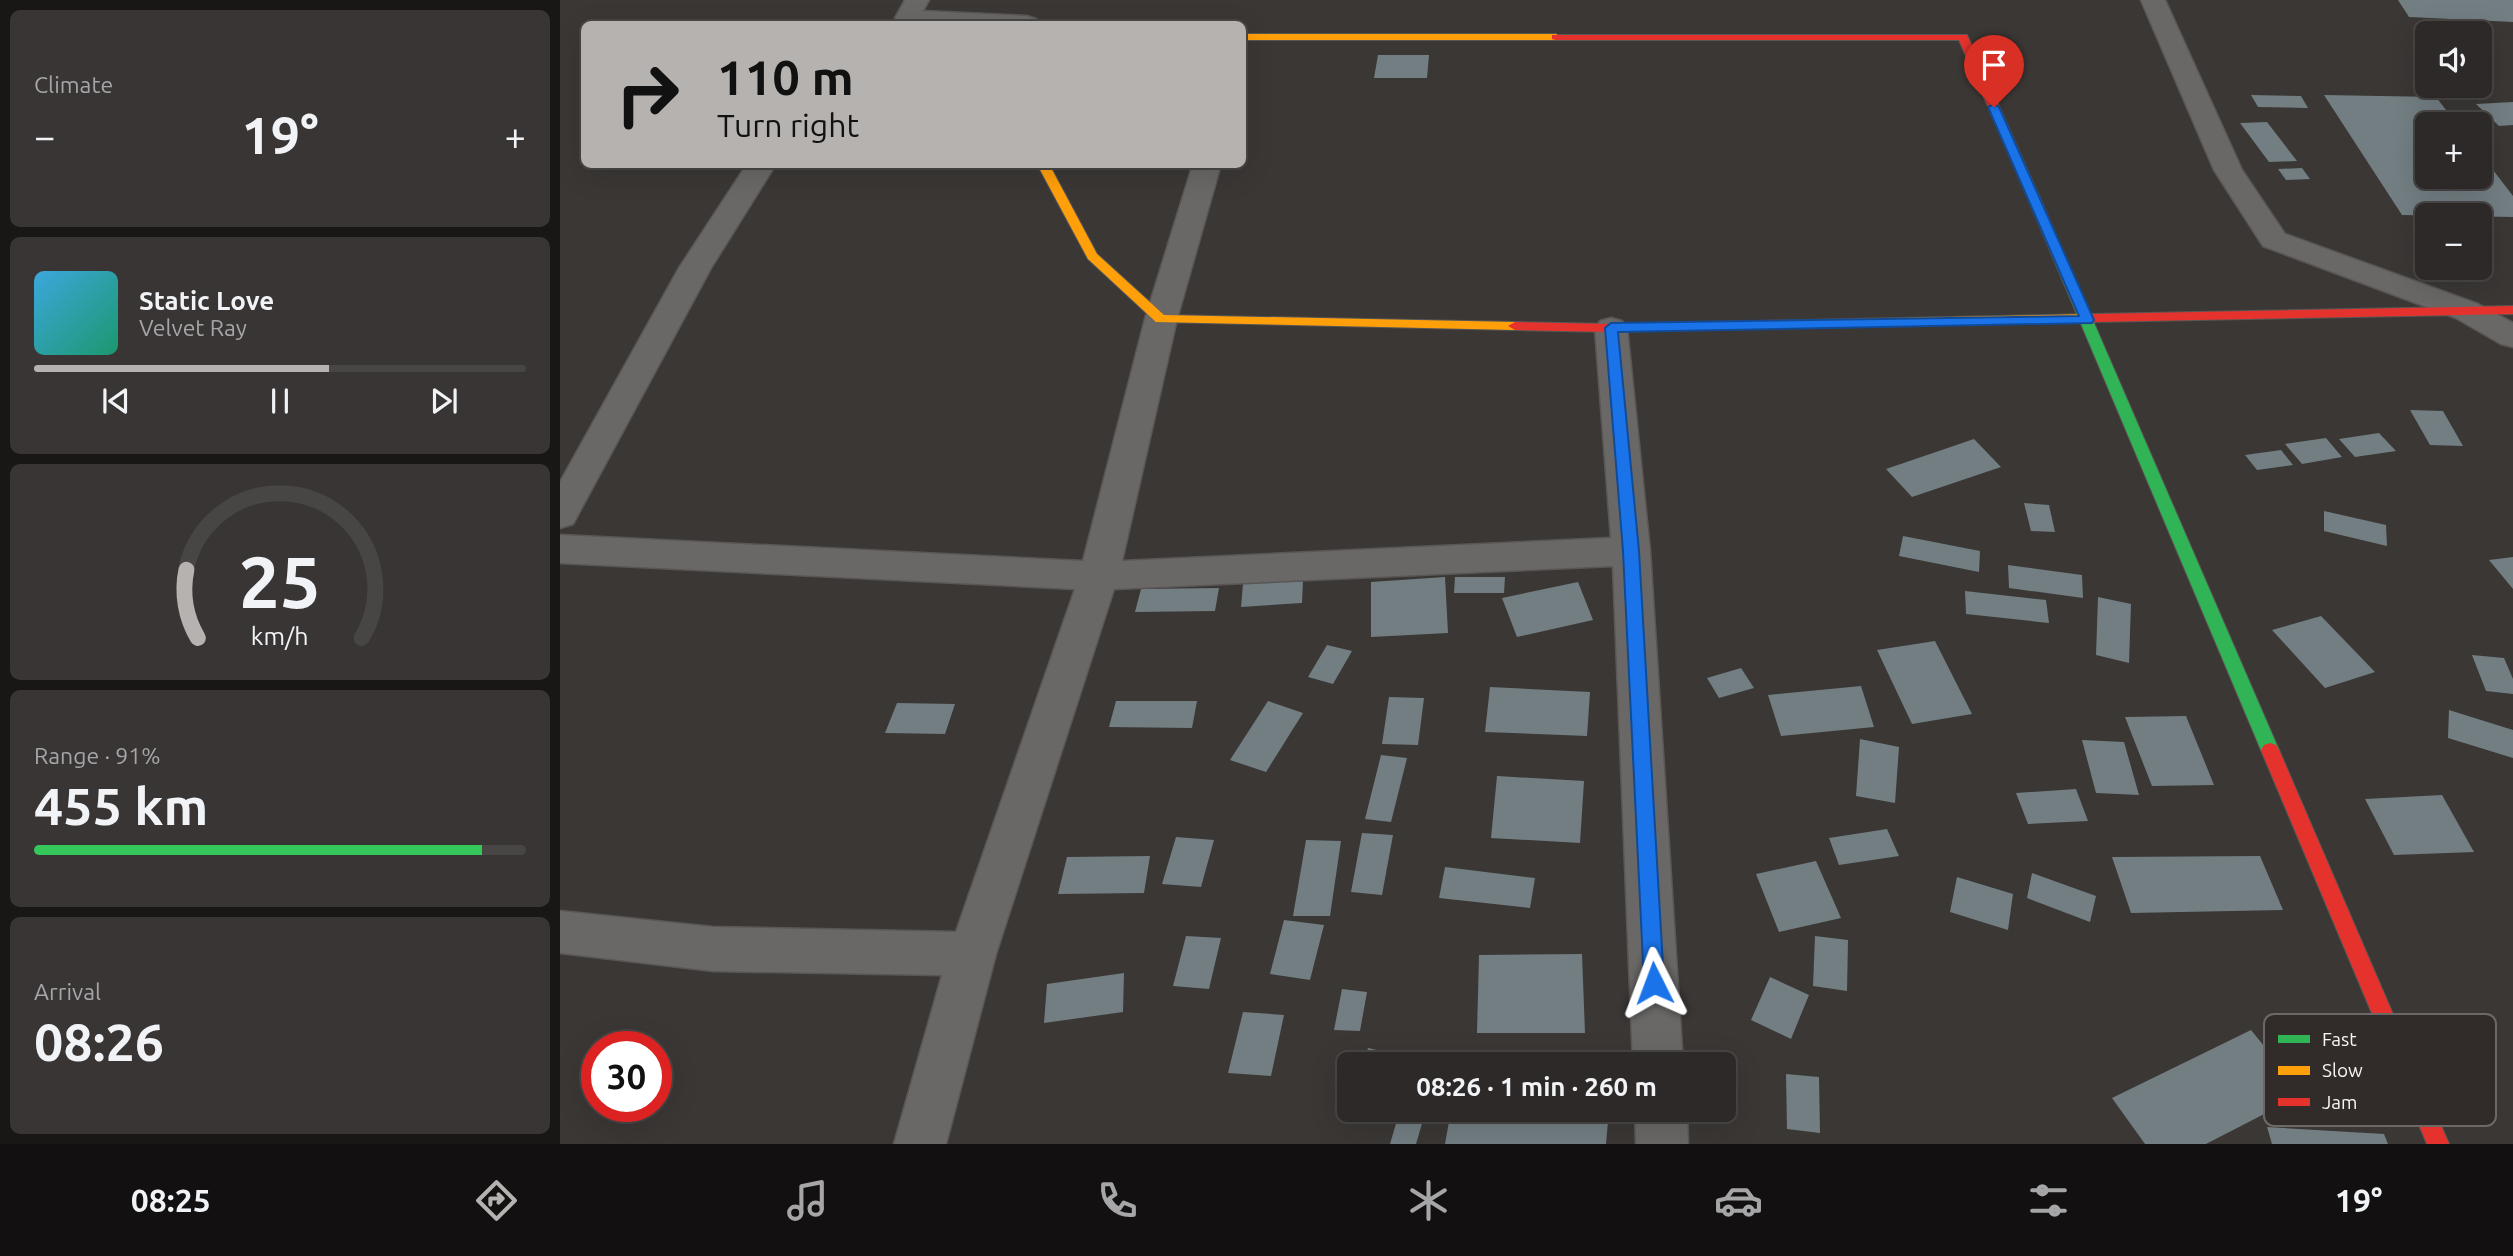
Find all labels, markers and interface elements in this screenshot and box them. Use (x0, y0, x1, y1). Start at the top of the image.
map controls (2415, 21, 2492, 280)
button: sound (2415, 21, 2492, 98)
pin (1964, 35, 2024, 107)
icon: arrive (1975, 46, 2013, 84)
icon: right (602, 49, 693, 140)
text: 110 m (717, 49, 854, 104)
text: Climate (34, 72, 113, 97)
text: 19° (241, 106, 319, 164)
text: Turn right (717, 107, 859, 143)
button: + (2415, 112, 2492, 189)
text: − (34, 115, 55, 157)
text: + (505, 115, 526, 157)
button: − (2415, 203, 2492, 280)
text: Static Love (139, 286, 274, 315)
text: Velvet Ray (139, 315, 247, 340)
icon: previous (97, 382, 135, 420)
icon: pause (261, 382, 299, 420)
icon: next (425, 382, 463, 420)
text: 25 (239, 540, 321, 622)
text: km/h (251, 622, 309, 650)
text: Range · 91% (34, 743, 161, 768)
text: 455 km (34, 777, 208, 835)
position arrow (1617, 946, 1691, 1020)
text: Arrival (34, 979, 101, 1004)
text: 08:26 (34, 1013, 164, 1071)
legend (2264, 1014, 2496, 1126)
text: Fast (2322, 1028, 2357, 1050)
speed limit sign: 30 (581, 1031, 672, 1122)
text: Slow (2322, 1059, 2363, 1081)
text: 08:26 · 1 min · 260 m (1416, 1072, 1657, 1101)
text: Jam (2322, 1091, 2358, 1113)
icon: directions (472, 1176, 521, 1225)
icon: music (783, 1176, 832, 1225)
icon: phone (1093, 1176, 1142, 1225)
icon: climate (1404, 1176, 1453, 1225)
icon: car (1714, 1176, 1763, 1225)
icon: filters (2024, 1176, 2073, 1225)
text: 08:25 (131, 1182, 211, 1218)
text: 19° (2335, 1182, 2382, 1218)

